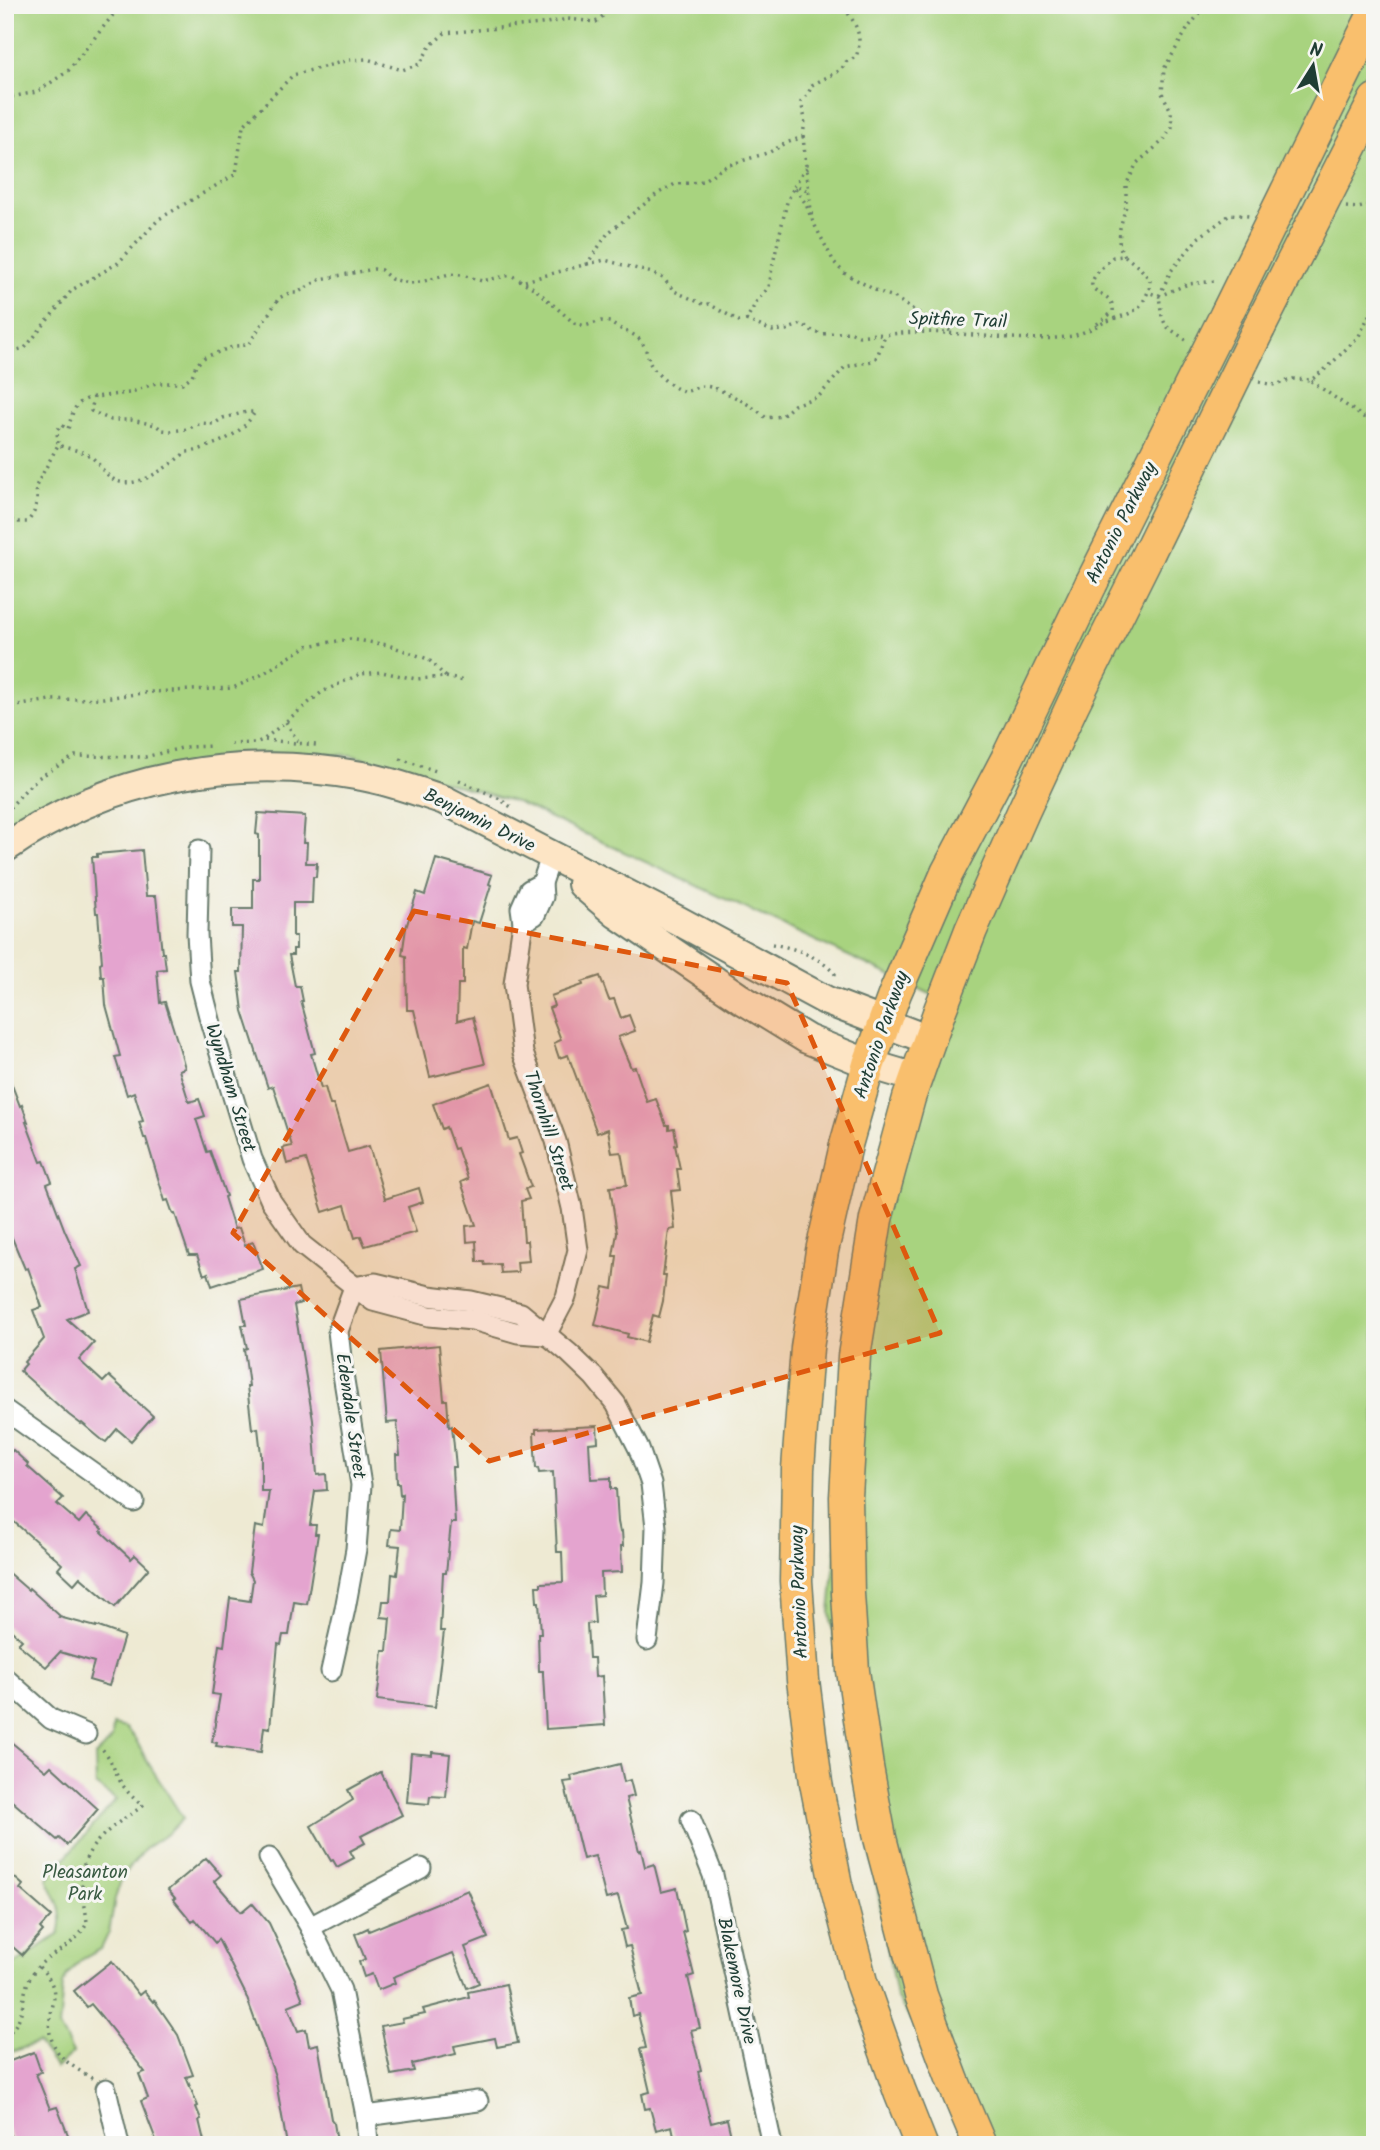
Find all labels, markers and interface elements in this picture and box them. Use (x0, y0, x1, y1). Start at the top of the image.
north arrow (1278, 32, 1348, 102)
text: N (1307, 35, 1325, 67)
street label: Spitfire Trail (908, 304, 1008, 338)
street label: Antonio Parkway (1078, 456, 1166, 589)
street label: Benjamin Drive (418, 781, 541, 861)
street label: Antonio Parkway (846, 966, 918, 1103)
street label: Wyndham Street (196, 1020, 264, 1157)
street label: Thornhill Street (514, 1067, 582, 1196)
street label: Edendale Street (326, 1351, 374, 1481)
street label: Antonio Parkway (783, 1524, 817, 1659)
park label: Pleasanton Park (42, 1858, 128, 1910)
street label: Blakemore Drive (708, 1915, 764, 2048)

